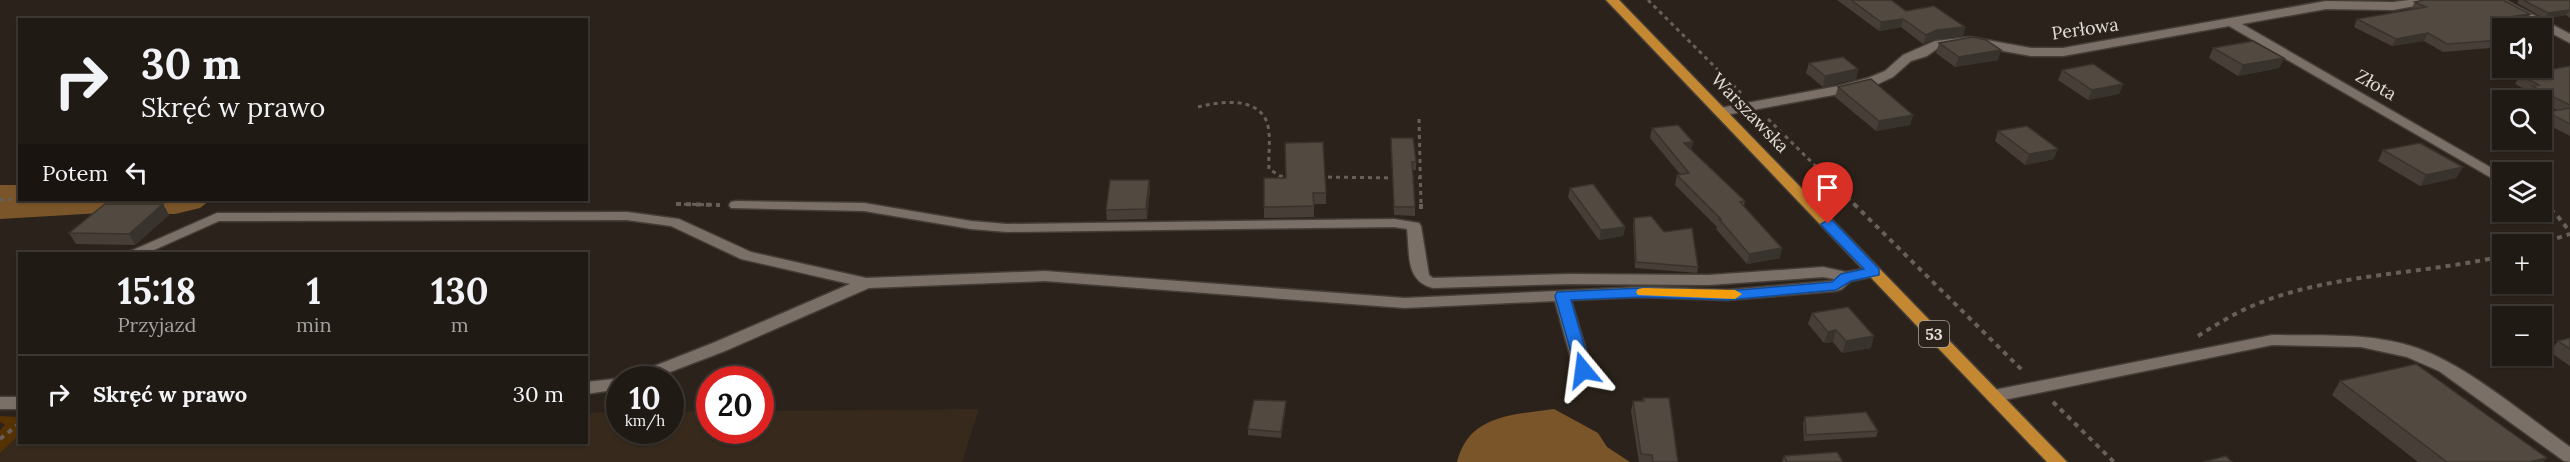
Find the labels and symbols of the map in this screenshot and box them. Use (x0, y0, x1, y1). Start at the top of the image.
street label: Perłowa (2050, 12, 2120, 45)
street label: Złota (2352, 64, 2401, 105)
street label: Warszawska (1706, 68, 1794, 158)
pin (1802, 162, 1853, 224)
road number: 53 (1919, 321, 1949, 347)
position arrow (1551, 338, 1615, 402)
speed limit sign: 20 (696, 366, 774, 444)

